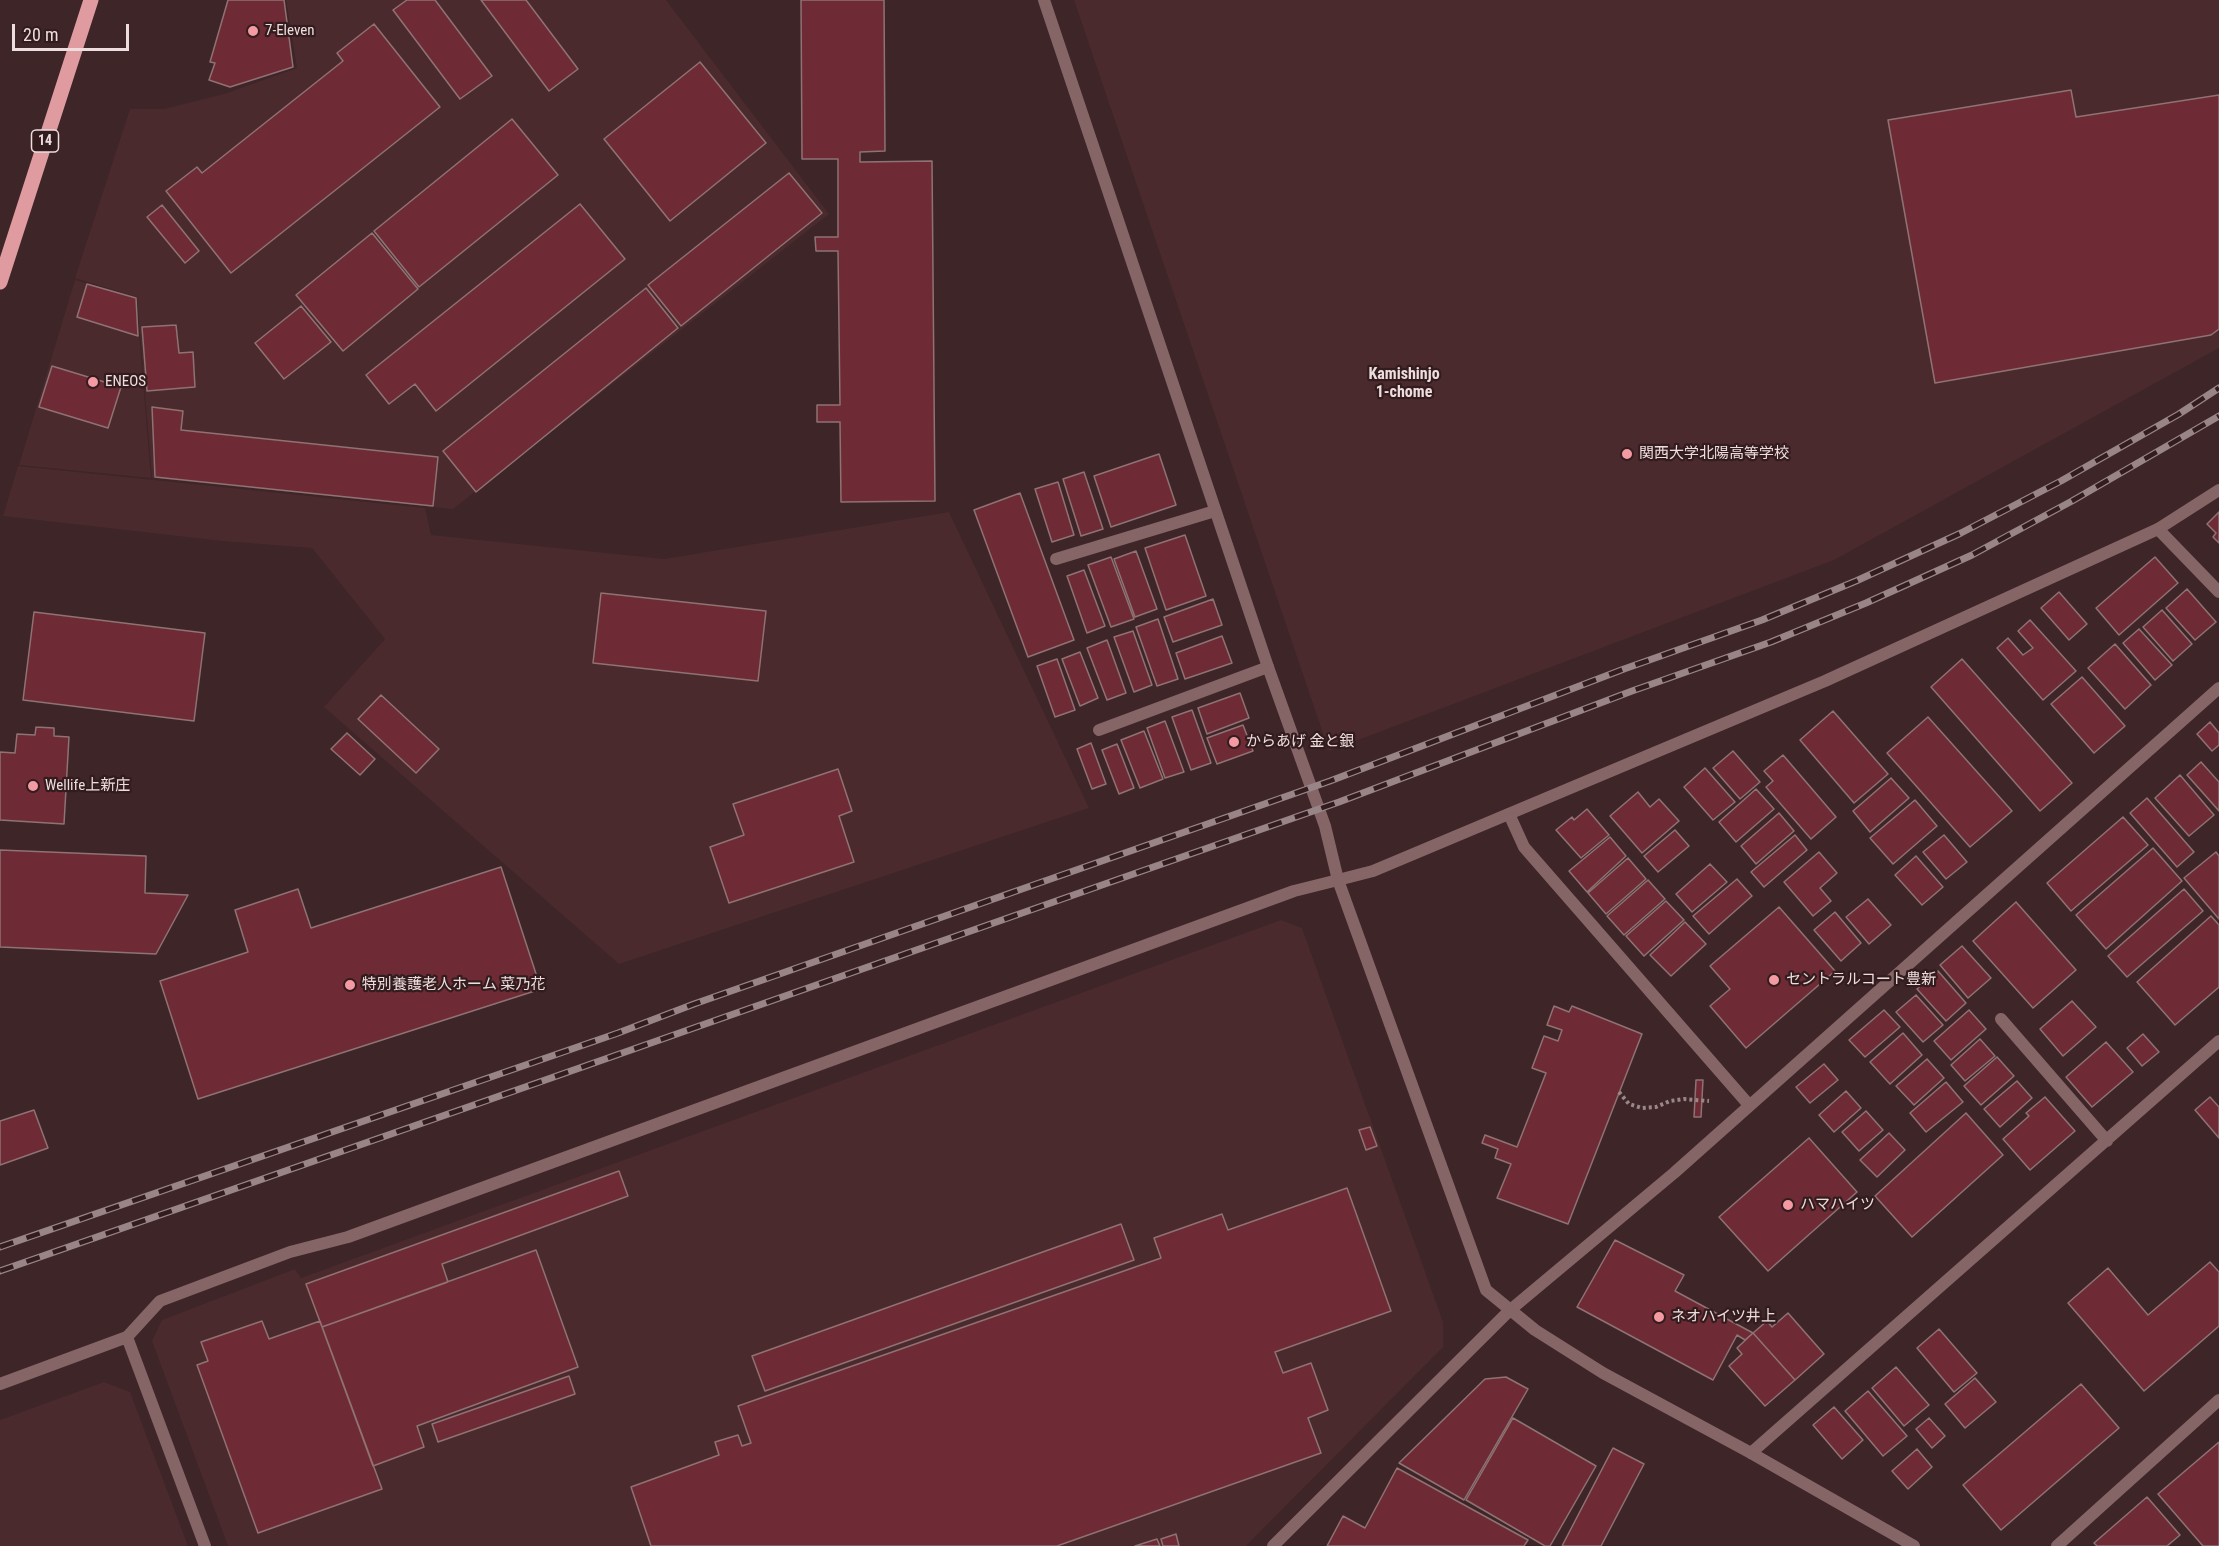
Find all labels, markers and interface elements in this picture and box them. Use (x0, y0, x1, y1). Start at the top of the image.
scale bar (15, 12, 132, 50)
place label: 7-Eleven (265, 22, 315, 40)
text: 20 m (23, 24, 58, 45)
marker: 7-Eleven (246, 24, 260, 38)
road number: 14 (32, 130, 58, 152)
district label: Kamishinjo 1-chome (1368, 365, 1440, 403)
place label: ENEOS (105, 373, 146, 391)
marker: ENEOS (86, 375, 100, 389)
place label: 関西大学北陽高等学校 (1639, 445, 1789, 463)
marker: 関西大学北陽高等学校 (1620, 447, 1634, 461)
place label: からあげ 金と銀 (1246, 733, 1354, 751)
marker: からあげ 金と銀 (1227, 735, 1241, 749)
place label: Wellife上新庄 (45, 777, 130, 795)
marker: Wellife上新庄 (26, 779, 40, 793)
place label: セントラルコート豊新 (1786, 971, 1936, 989)
marker: セントラルコート豊新 (1767, 973, 1781, 987)
place label: 特別養護老人ホーム 菜乃花 (362, 976, 545, 994)
marker: 特別養護老人ホーム 菜乃花 (343, 978, 357, 992)
place label: ハマハイツ (1800, 1196, 1875, 1214)
marker: ハマハイツ (1781, 1198, 1795, 1212)
place label: ネオハイツ井上 (1671, 1308, 1776, 1326)
marker: ネオハイツ井上 (1652, 1310, 1666, 1324)

